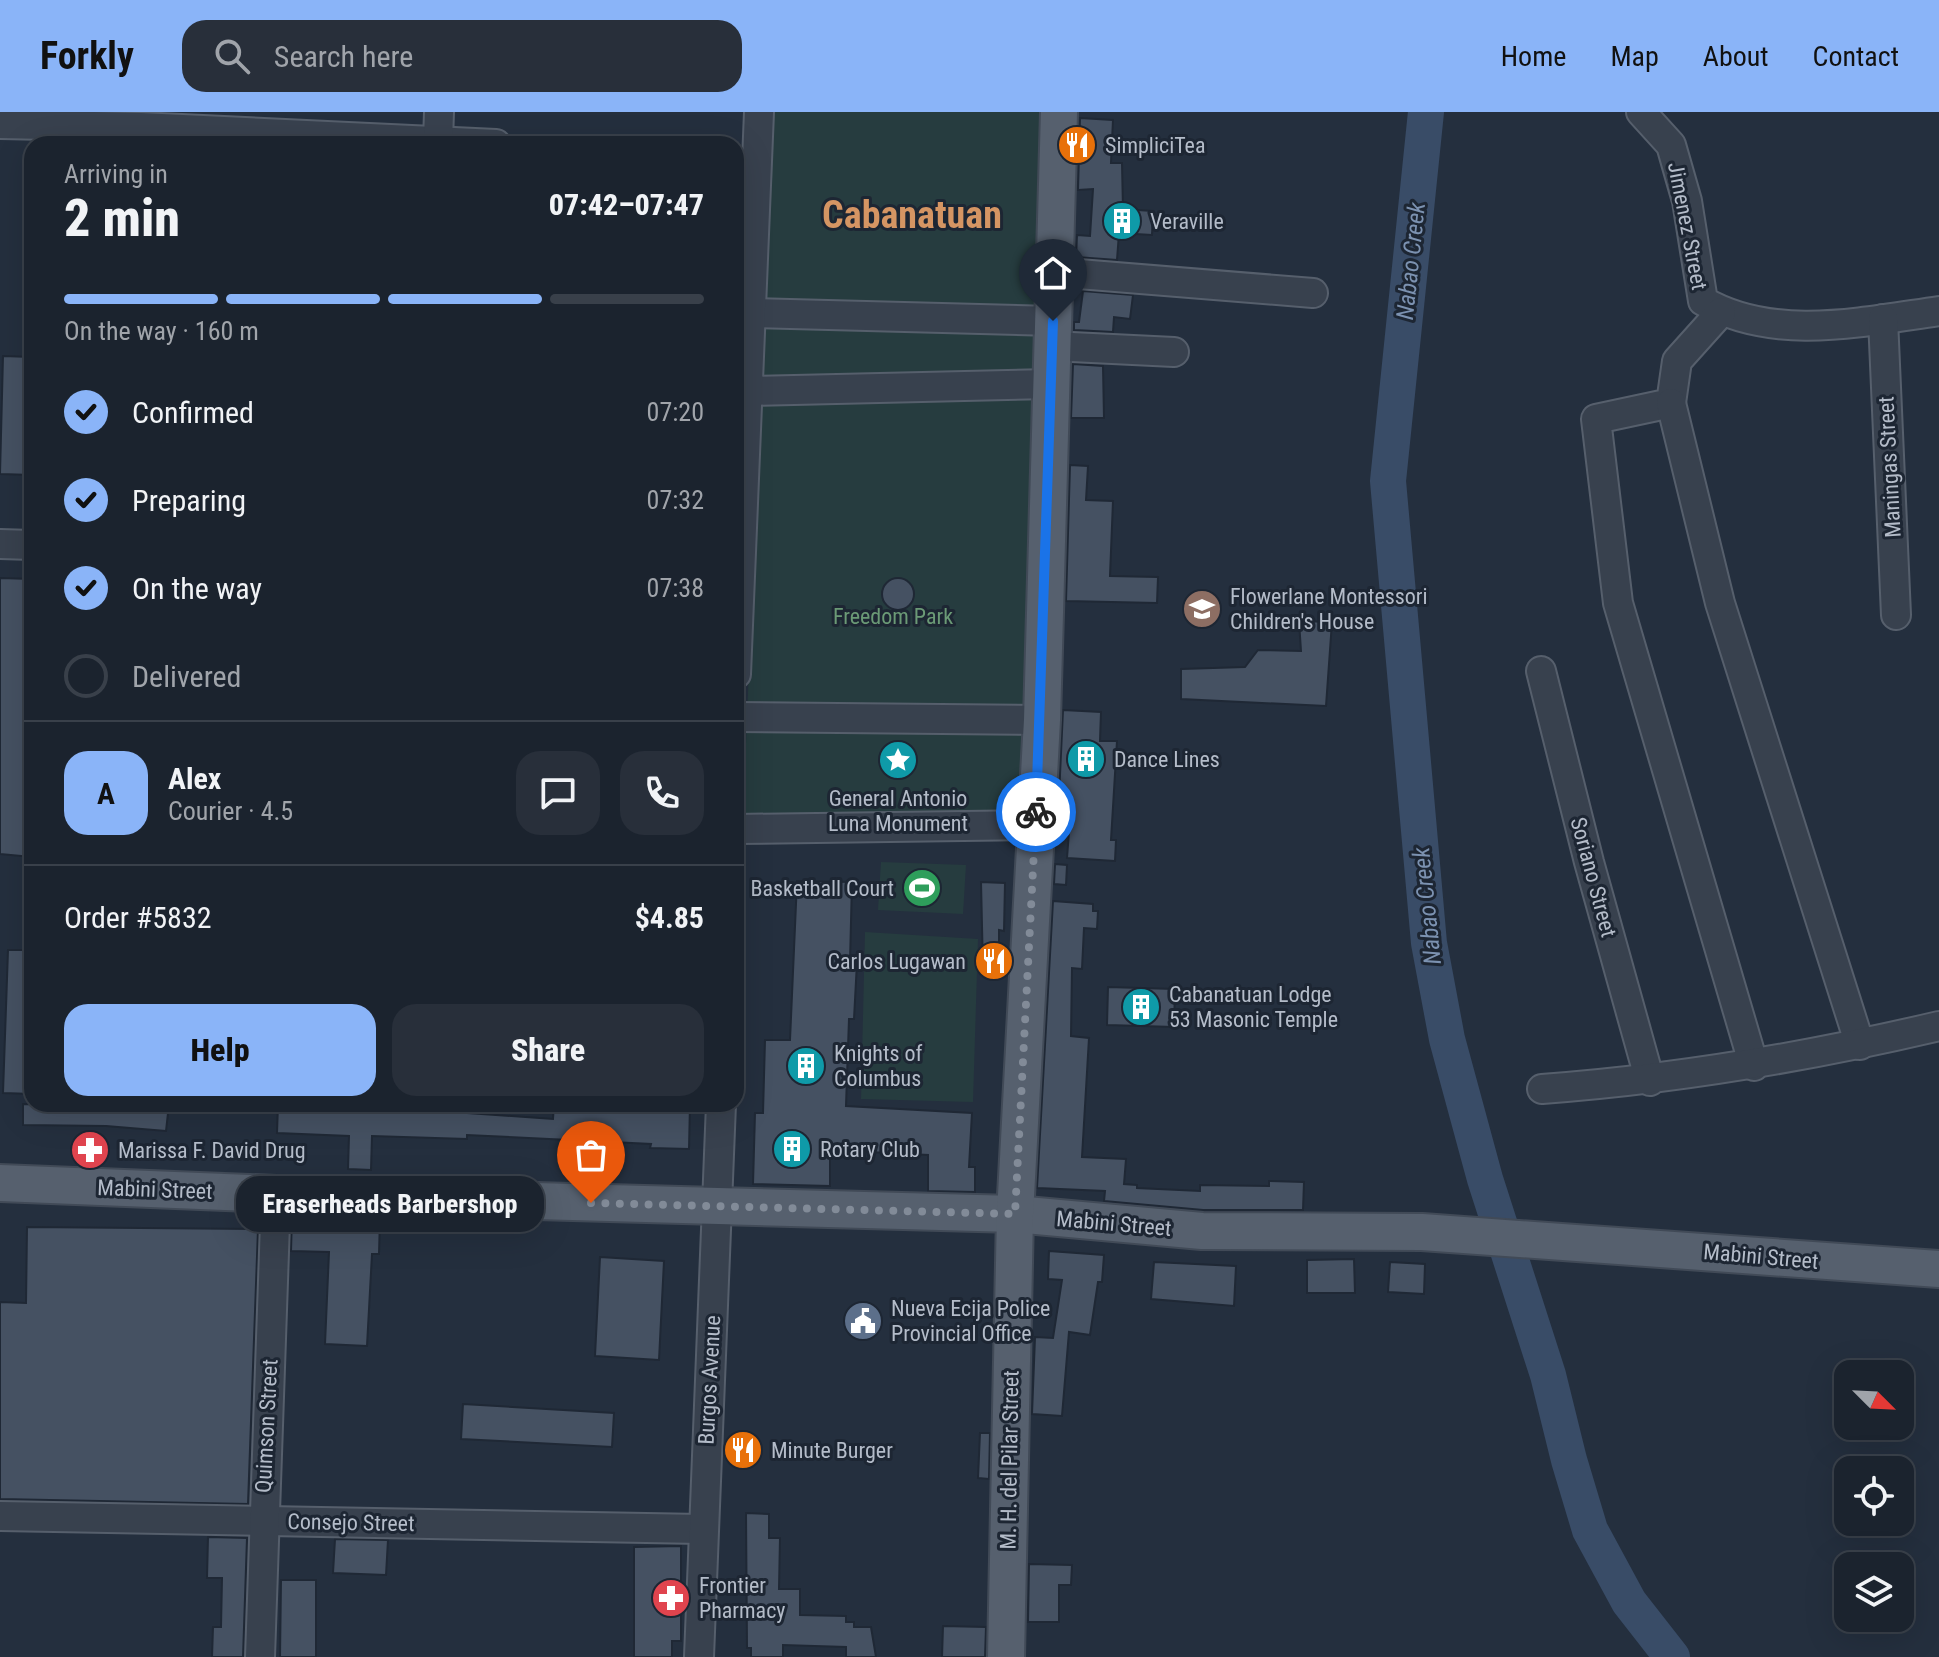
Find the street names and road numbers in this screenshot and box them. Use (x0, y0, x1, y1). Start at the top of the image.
street label: Jimenez Street (1663, 160, 1712, 292)
street label: Maningas Street (1873, 396, 1906, 538)
street label: Soriano Street (1566, 814, 1622, 940)
street label: Mabini Street (97, 1175, 213, 1204)
street label: Mabini Street (1055, 1206, 1173, 1241)
street label: Mabini Street (1702, 1239, 1820, 1274)
street label: Burgos Avenue (694, 1315, 725, 1445)
street label: Quimson Street (251, 1359, 282, 1493)
street label: M. H. del Pilar Street (995, 1370, 1024, 1550)
street label: Consejo Street (287, 1509, 415, 1536)

